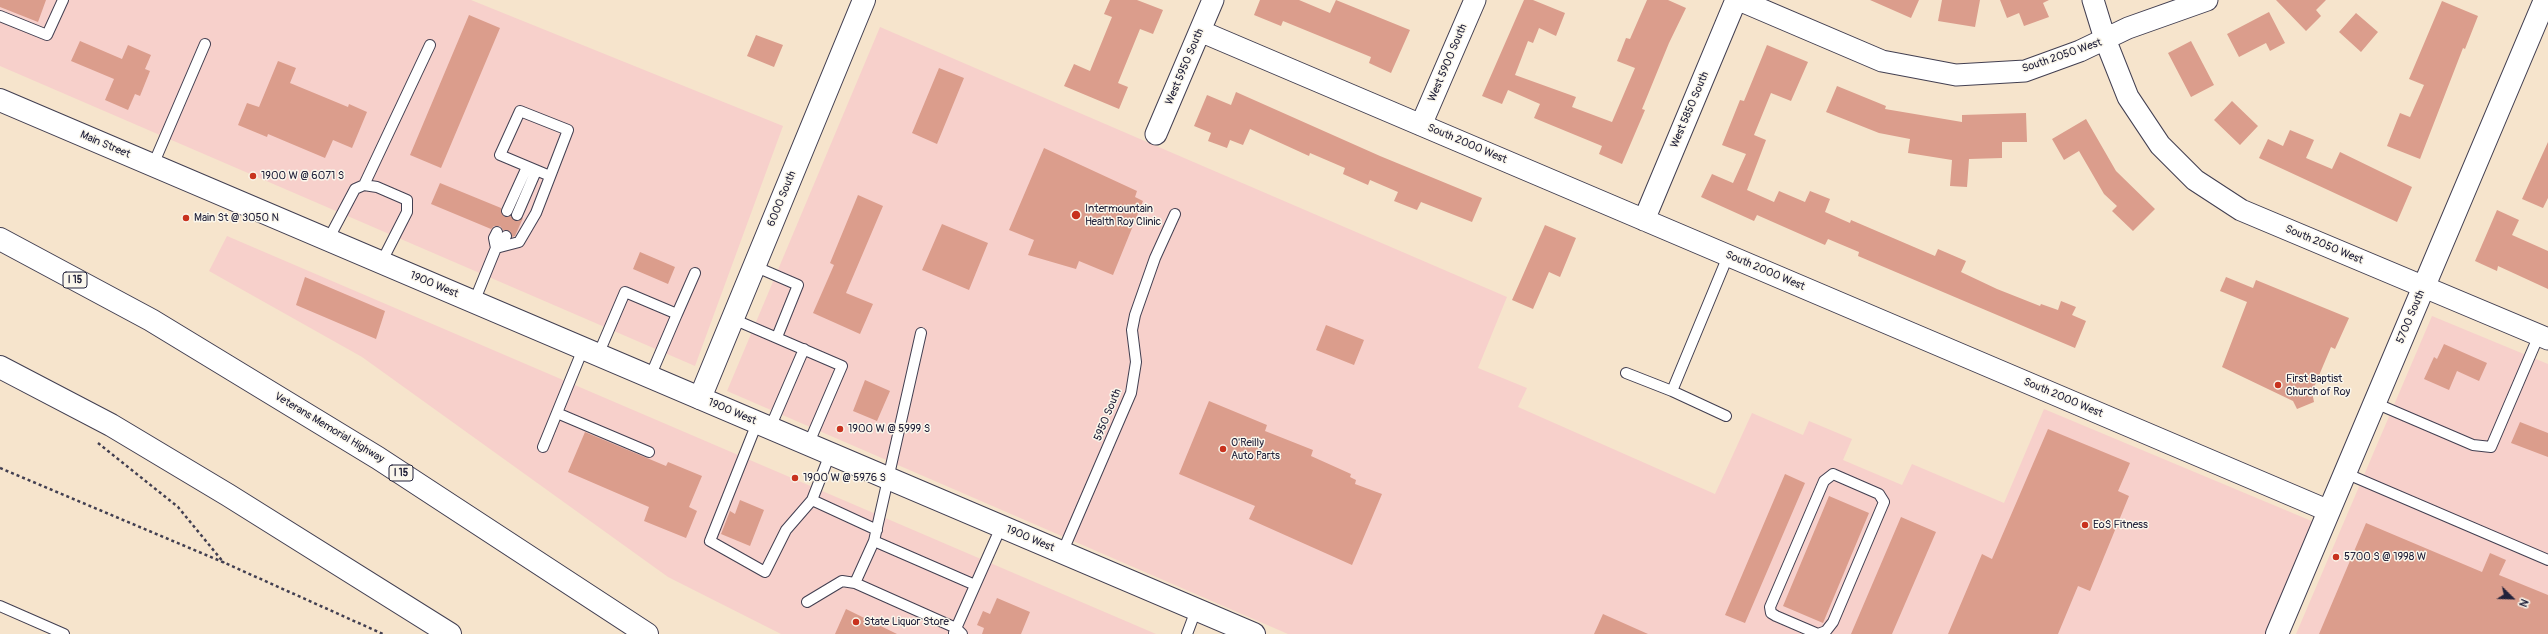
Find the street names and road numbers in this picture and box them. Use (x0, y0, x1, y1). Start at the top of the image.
street label: West 5900 South (1426, 22, 1470, 104)
street label: West 5950 South (1163, 27, 1207, 107)
street label: South 2050 West (2020, 36, 2104, 76)
street label: West 5850 South (1668, 70, 1712, 150)
street label: South 2000 West (1425, 121, 1509, 167)
street label: Main Street (78, 129, 132, 161)
street label: 6000 South (765, 169, 799, 229)
street label: South 2050 West (2283, 223, 2365, 267)
street label: South 2000 West (1723, 248, 1807, 294)
street label: 1900 West (408, 269, 460, 301)
road number: I 15 (63, 272, 87, 288)
street label: 5700 South (2394, 288, 2428, 346)
street label: South 2000 West (2021, 375, 2105, 421)
street label: 5950 South (1092, 387, 1124, 443)
street label: Veterans Memorial Highway (272, 390, 386, 466)
street label: 1900 West (706, 396, 758, 428)
road number: I 15 (389, 465, 413, 481)
street label: 1900 West (1004, 523, 1056, 555)

